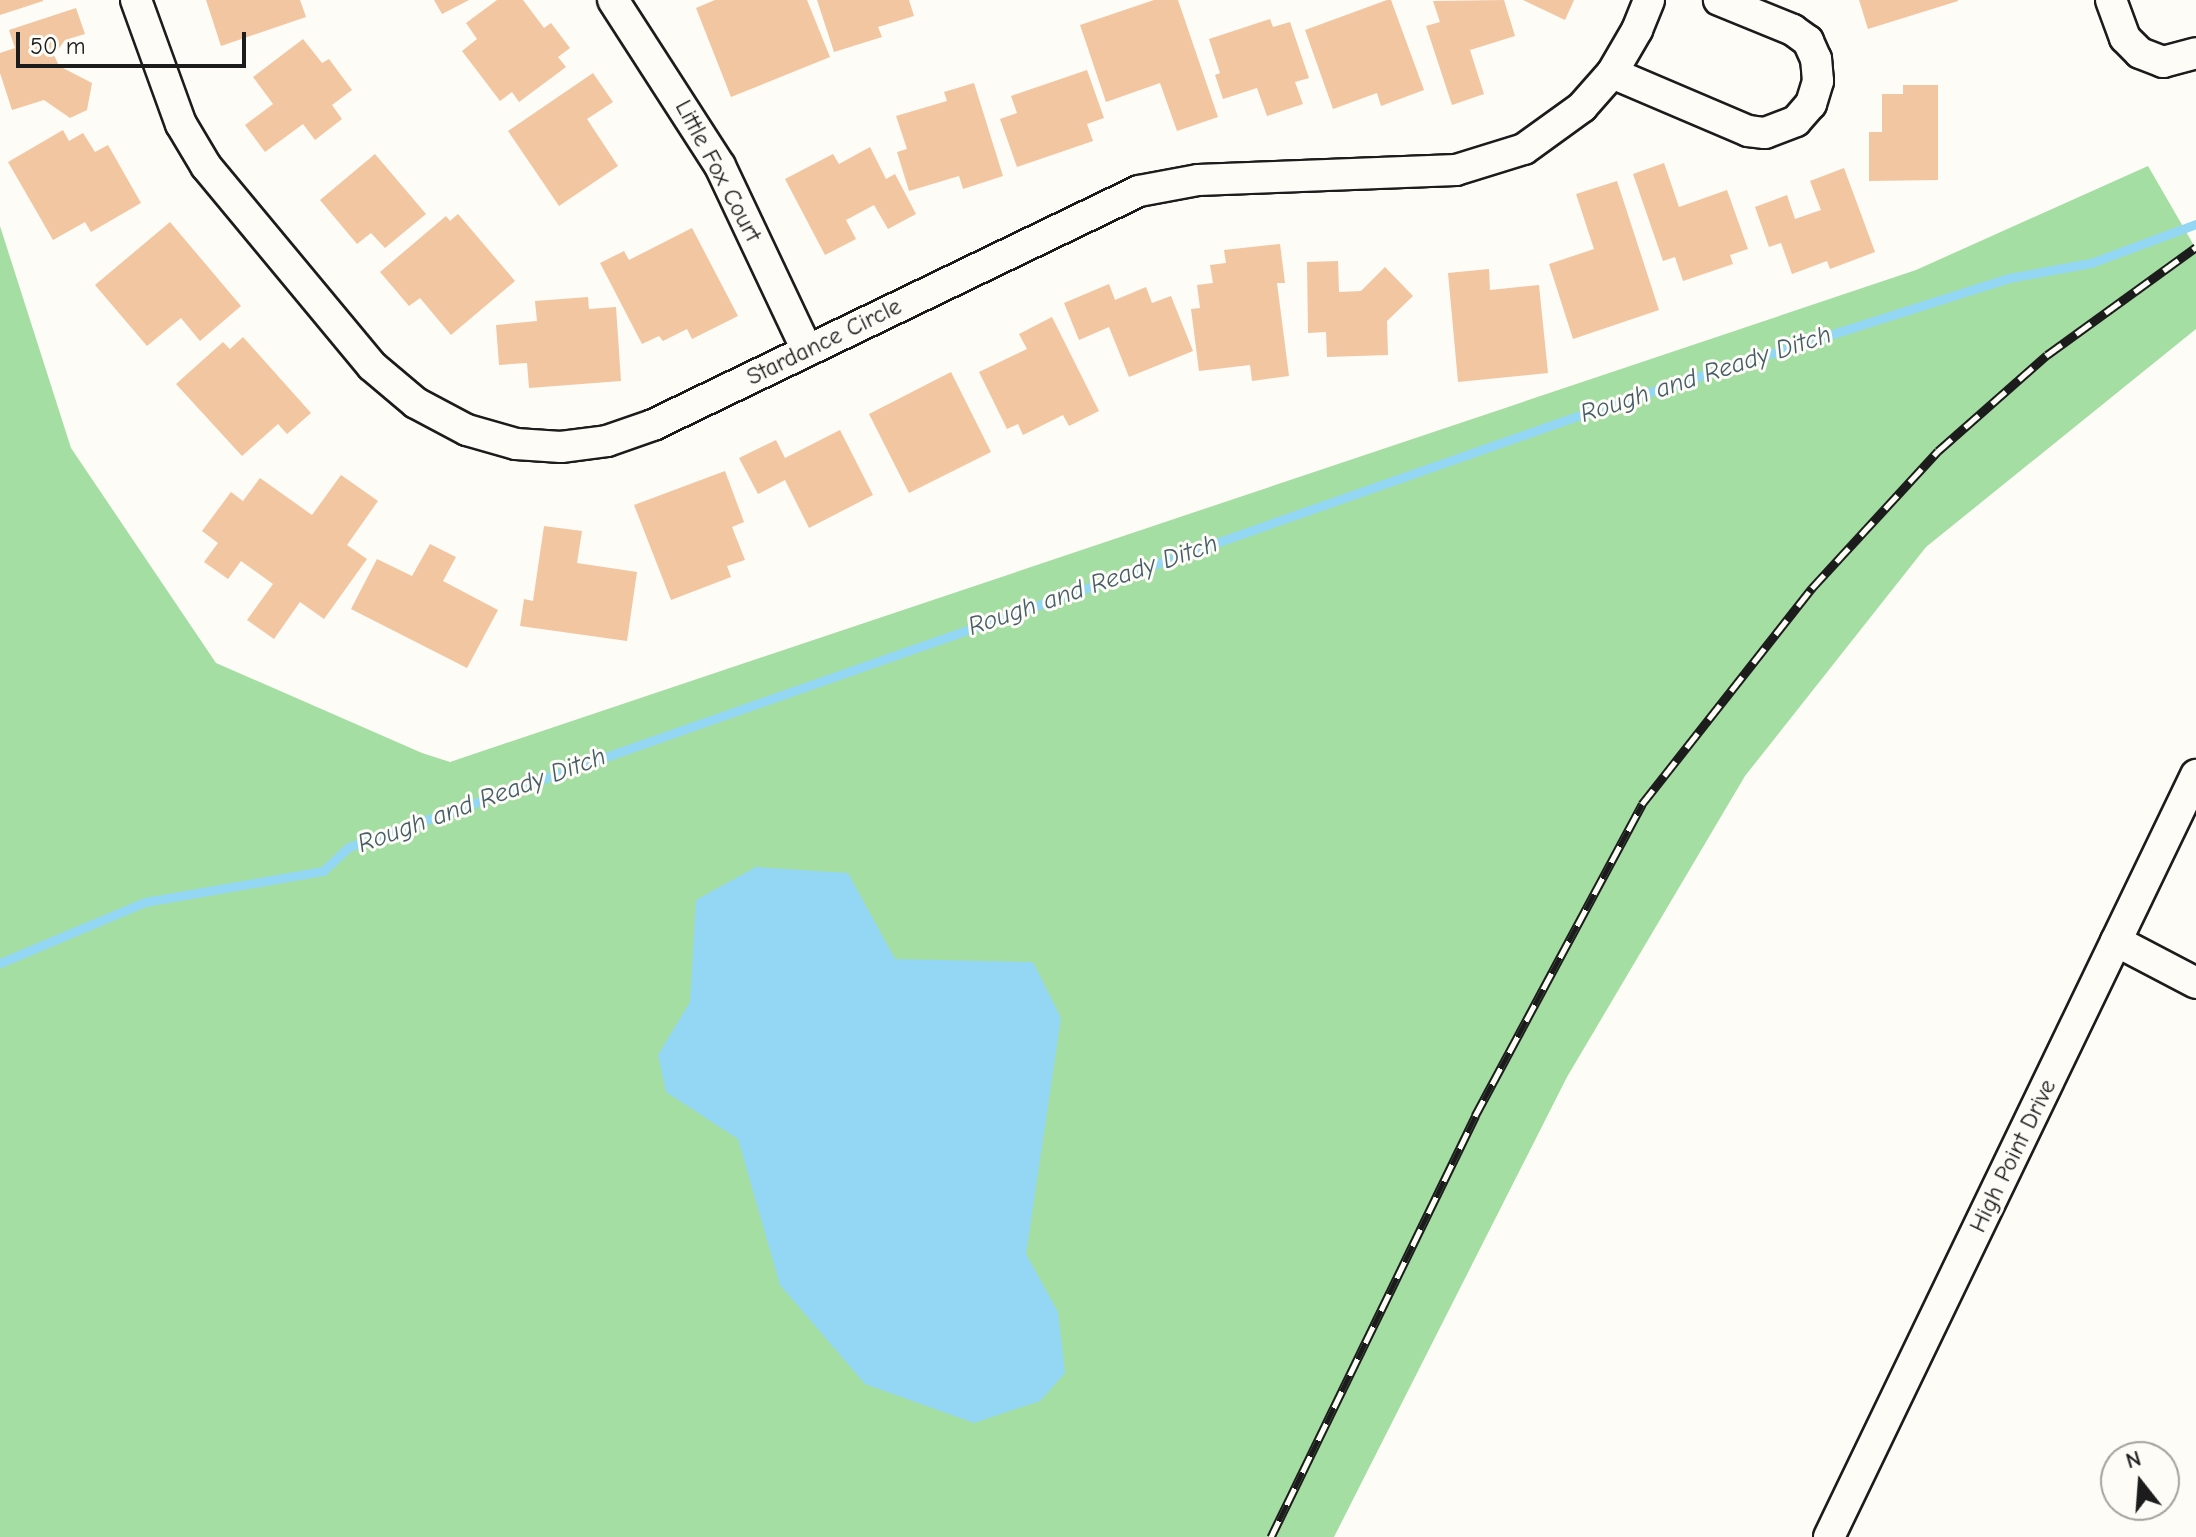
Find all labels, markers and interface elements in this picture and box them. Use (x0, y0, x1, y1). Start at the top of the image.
scale bar (20, 16, 250, 66)
text: 50 m (30, 32, 86, 60)
street label: Little Fox Court (669, 95, 767, 247)
street label: Stardance Circle (742, 292, 906, 392)
water label: Rough and Ready Ditch (1577, 320, 1835, 430)
water label: Rough and Ready Ditch (964, 529, 1222, 643)
water label: Rough and Ready Ditch (354, 742, 610, 860)
street label: High Point Drive (1964, 1075, 2062, 1237)
north arrow (2100, 1441, 2180, 1521)
text: N (2123, 1445, 2144, 1474)

